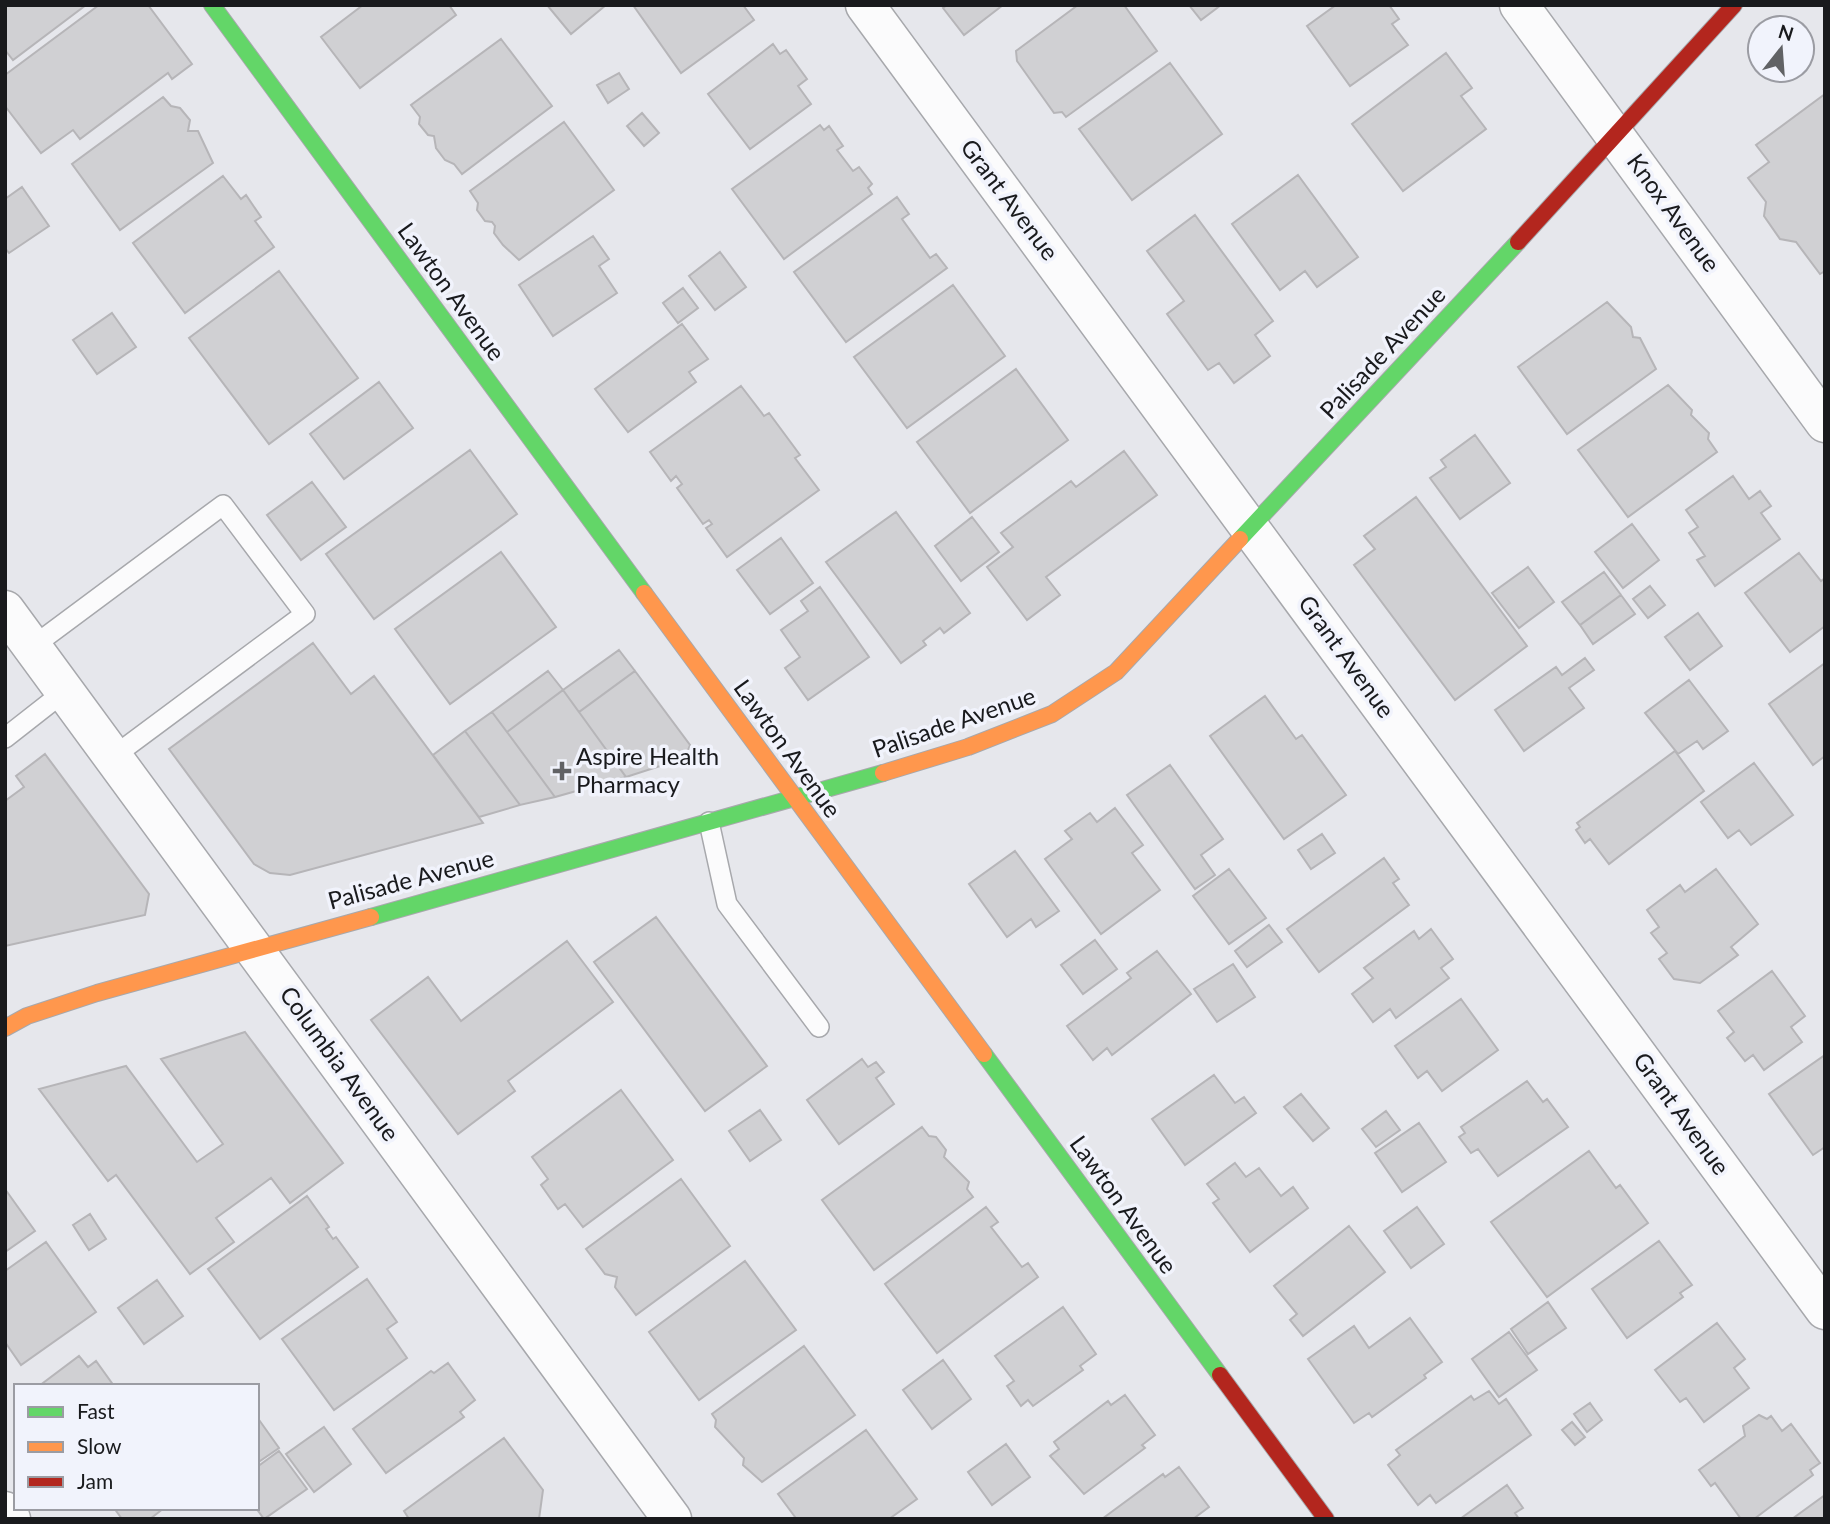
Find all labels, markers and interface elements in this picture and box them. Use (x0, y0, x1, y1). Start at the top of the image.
north arrow (1746, 14, 1816, 84)
text: N (1776, 19, 1796, 45)
street label: Grant Avenue (955, 133, 1065, 266)
street label: Knox Avenue (1622, 147, 1727, 277)
street label: Lawton Avenue (392, 217, 512, 366)
street label: Palisade Avenue (1313, 280, 1451, 424)
street label: Grant Avenue (1293, 589, 1401, 723)
street label: Lawton Avenue (728, 674, 848, 823)
street label: Palisade Avenue (868, 680, 1039, 763)
place label: Aspire Health Pharmacy (576, 741, 719, 798)
marker: Aspire Health Pharmacy (554, 763, 570, 779)
street label: Palisade Avenue (324, 842, 497, 915)
street label: Columbia Avenue (274, 980, 406, 1146)
street label: Grant Avenue (1628, 1046, 1736, 1180)
street label: Lawton Avenue (1064, 1130, 1184, 1279)
legend (14, 1384, 259, 1510)
text: Fast (77, 1398, 115, 1423)
text: Slow (77, 1433, 122, 1458)
text: Jam (77, 1468, 113, 1493)

